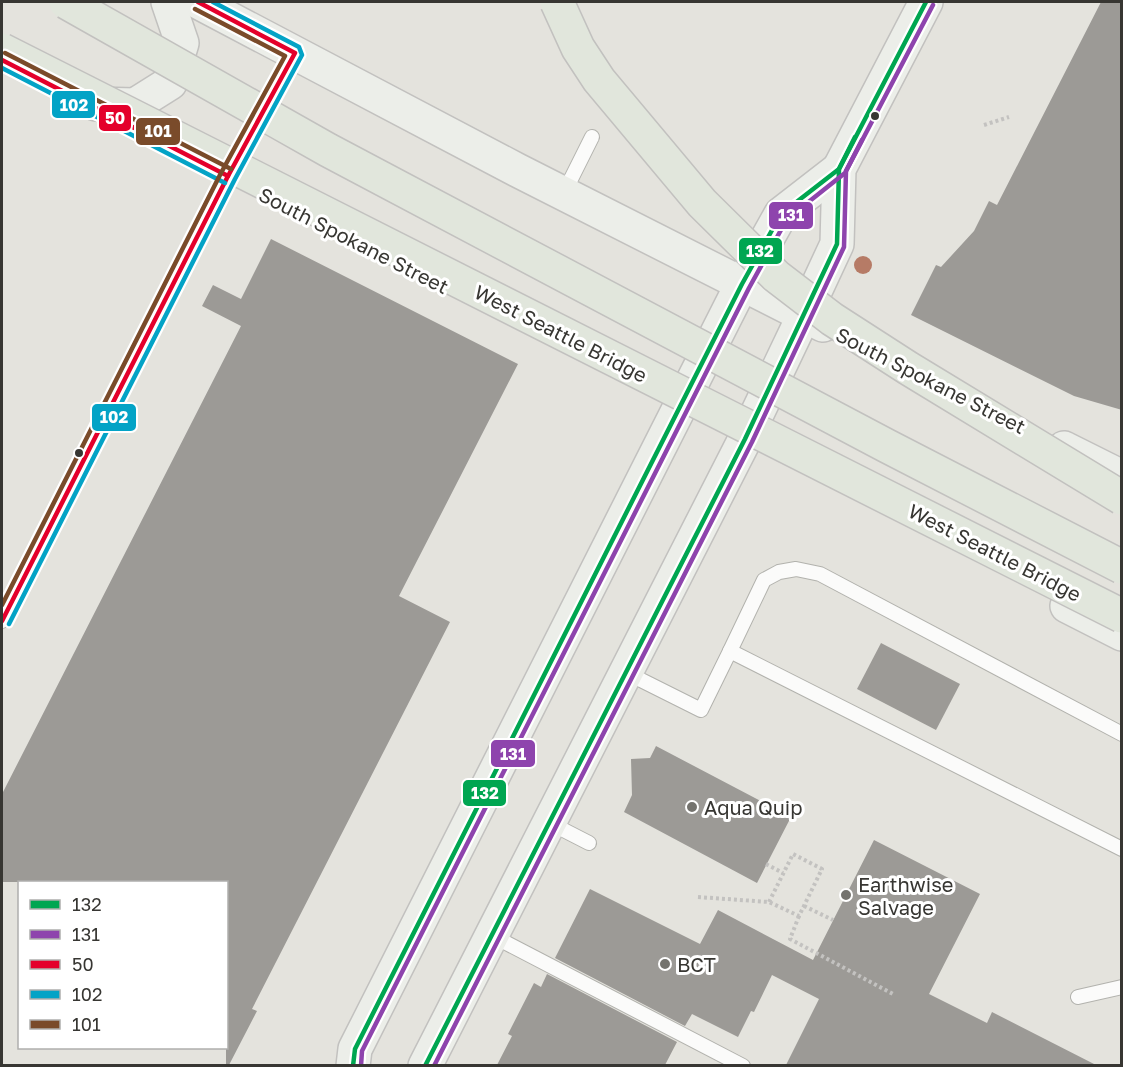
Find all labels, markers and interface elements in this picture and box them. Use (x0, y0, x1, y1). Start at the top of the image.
line badge: 102 (51, 90, 96, 119)
text: 102 (60, 95, 88, 115)
line badge: 50 (98, 104, 132, 132)
text: 50 (105, 108, 125, 128)
unlabelled marker (869, 110, 881, 122)
line badge: 101 (135, 117, 181, 146)
text: 101 (145, 121, 171, 141)
street label: South Spokane Street (255, 182, 453, 298)
line badge: 131 (768, 201, 814, 230)
text: 131 (778, 205, 804, 225)
line badge: 132 (738, 237, 783, 265)
text: 132 (746, 241, 774, 261)
street label: West Seattle Bridge (471, 279, 651, 387)
street label: South Spokane Street (832, 322, 1030, 438)
line badge: 102 (91, 403, 137, 432)
text: 102 (100, 407, 128, 427)
unlabelled marker (73, 447, 85, 459)
street label: West Seattle Bridge (905, 498, 1085, 606)
line badge: 131 (490, 739, 536, 768)
text: 131 (500, 744, 526, 764)
line badge: 132 (462, 779, 507, 807)
text: 132 (471, 783, 499, 803)
place label: Aqua Quip (704, 795, 802, 819)
marker: Aqua Quip (685, 800, 699, 814)
place label: Earthwise Salvage (858, 872, 953, 919)
legend (18, 881, 228, 1049)
marker: Earthwise Salvage (839, 888, 853, 902)
text: 132 (72, 893, 102, 915)
text: 131 (72, 923, 100, 945)
place label: BCT (677, 952, 716, 976)
text: 50 (72, 953, 94, 975)
marker: BCT (658, 957, 672, 971)
text: 102 (72, 983, 102, 1005)
text: 101 (72, 1013, 101, 1035)

